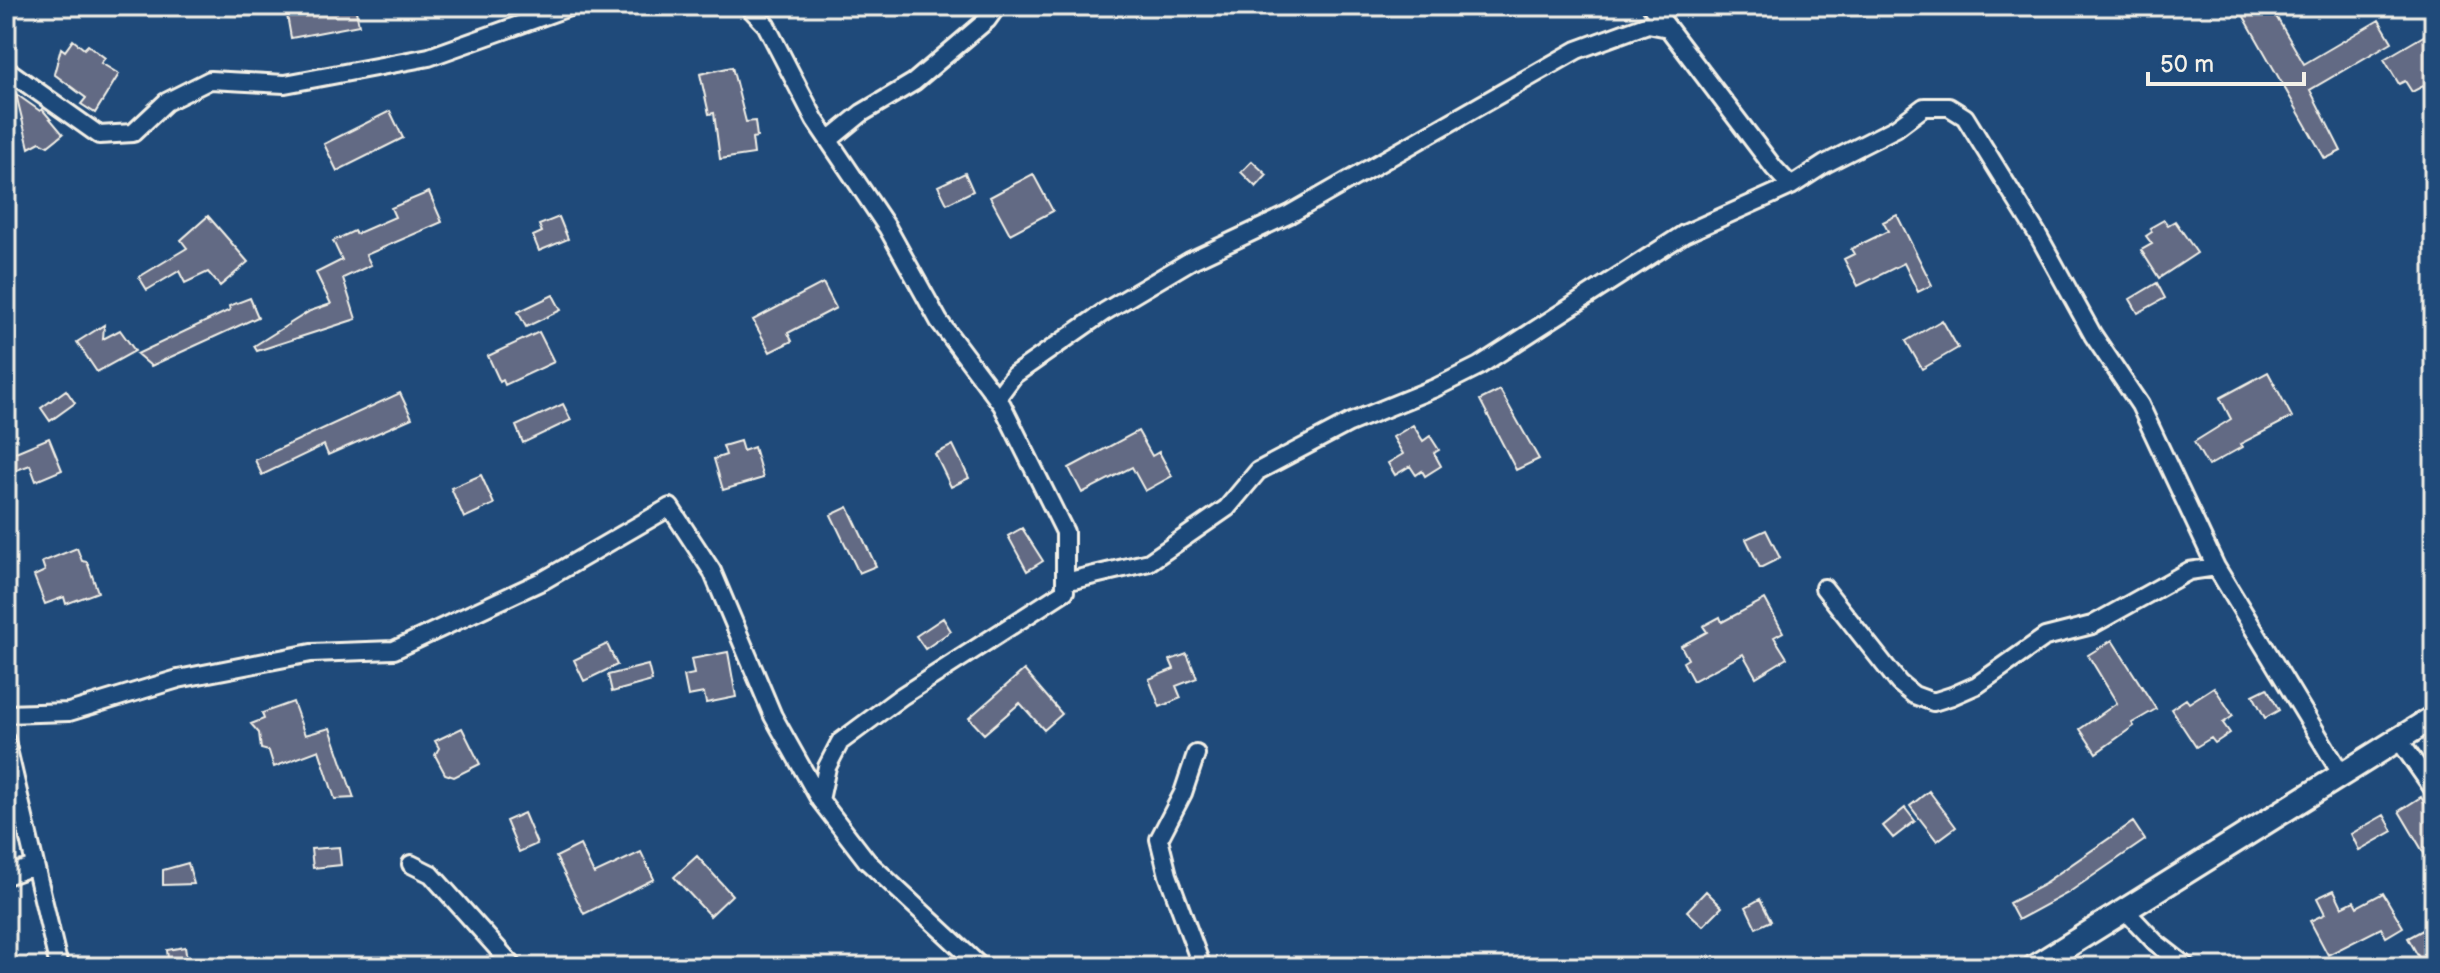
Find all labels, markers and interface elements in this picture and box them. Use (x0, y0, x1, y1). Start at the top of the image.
scale bar (2148, 36, 2304, 86)
text: 50 m (2160, 50, 2214, 79)

